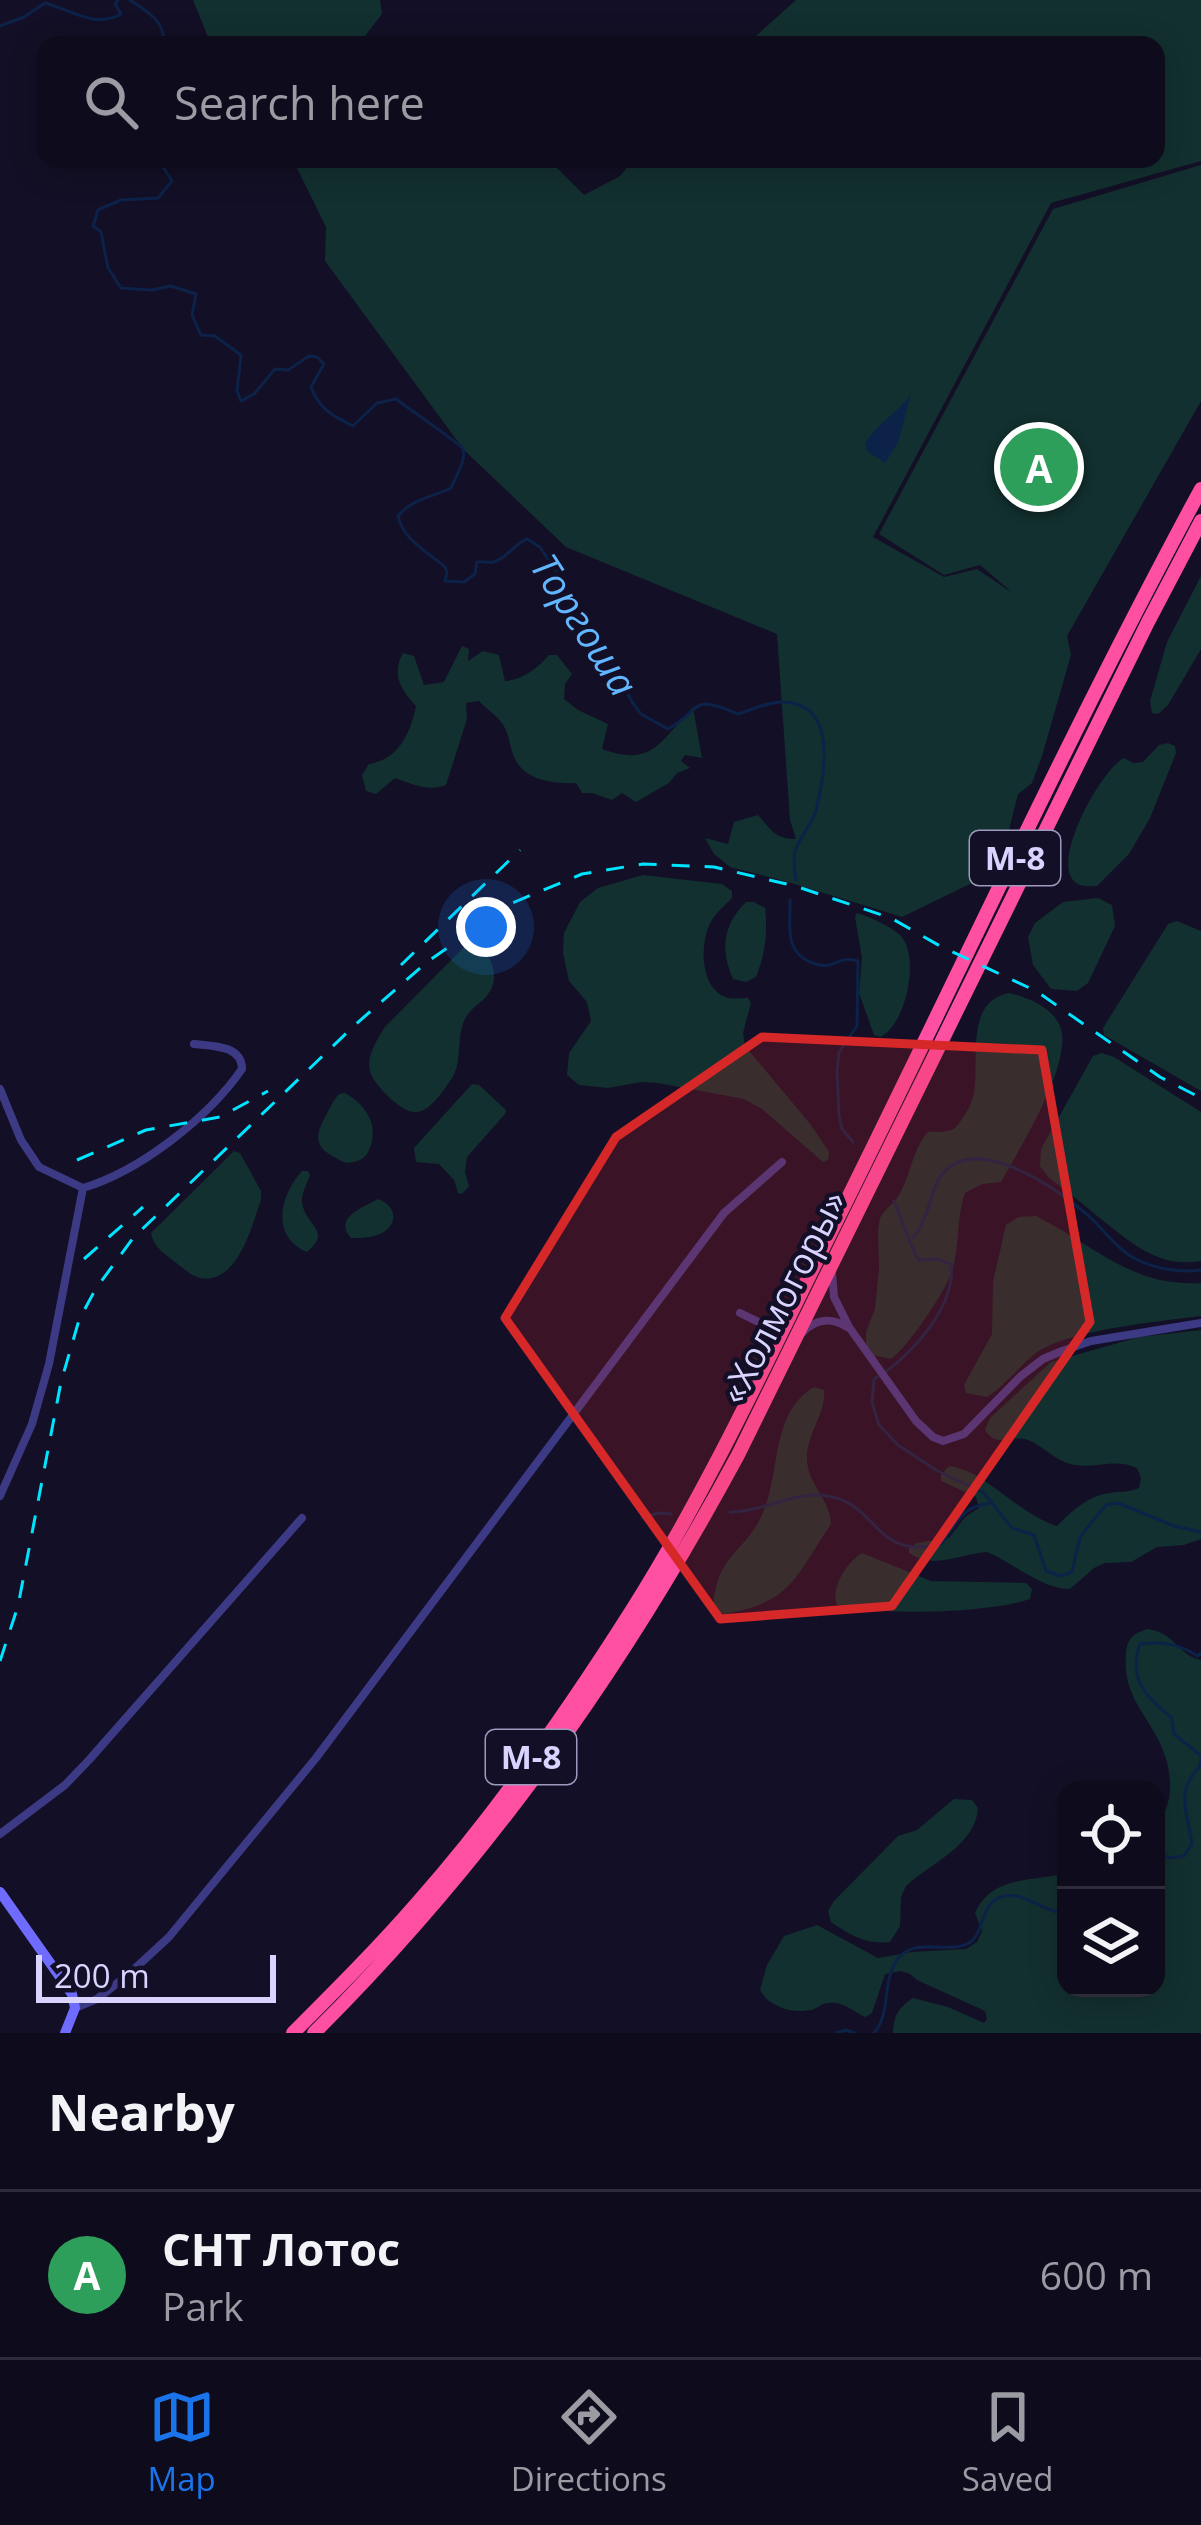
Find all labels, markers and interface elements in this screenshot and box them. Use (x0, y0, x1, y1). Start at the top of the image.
search box (36, 36, 1165, 168)
icon: search (78, 69, 144, 135)
text: Search here (174, 72, 425, 133)
pin: A (1000, 422, 1078, 512)
water label: Торгоша (520, 543, 651, 706)
road number: М-8 (970, 831, 1060, 885)
your location (456, 897, 516, 957)
street label: «Холмогоры» (708, 1182, 857, 1412)
road number: М-8 (486, 1730, 576, 1784)
map controls (1057, 1781, 1165, 1997)
button: locate (1057, 1781, 1165, 1889)
button: layers (1057, 1889, 1165, 1997)
scale bar (36, 1949, 276, 2002)
text: 200 m (54, 1953, 150, 1998)
text: Nearby (48, 2076, 235, 2146)
text: СНТ Лотос (162, 2218, 400, 2279)
text: A (74, 2248, 100, 2301)
text: 600 m (1040, 2248, 1153, 2301)
text: Park (162, 2279, 244, 2332)
tab: Map (148, 2384, 216, 2501)
tab: Directions (511, 2384, 667, 2501)
tab: Saved (962, 2384, 1053, 2501)

